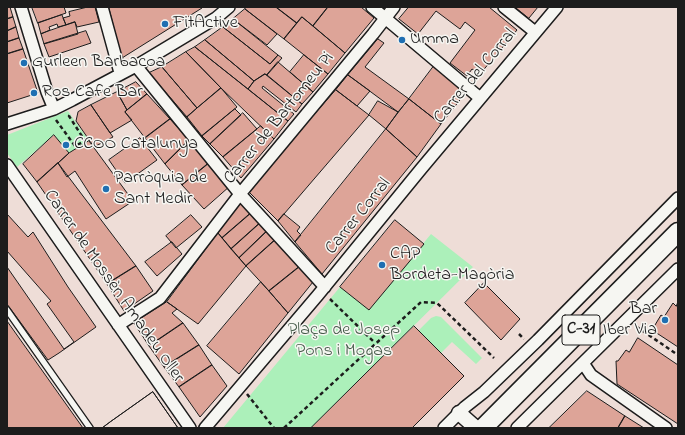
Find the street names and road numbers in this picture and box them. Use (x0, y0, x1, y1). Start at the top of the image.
street label: Carrer del Corral (430, 25, 522, 129)
street label: Carrer de Bartomeu Pi (220, 49, 340, 189)
street label: Carrer Corral (322, 174, 396, 260)
street label: Carrer de Mossèn Amadeu Oller (38, 186, 188, 388)
road number: C-31 (562, 315, 600, 345)

